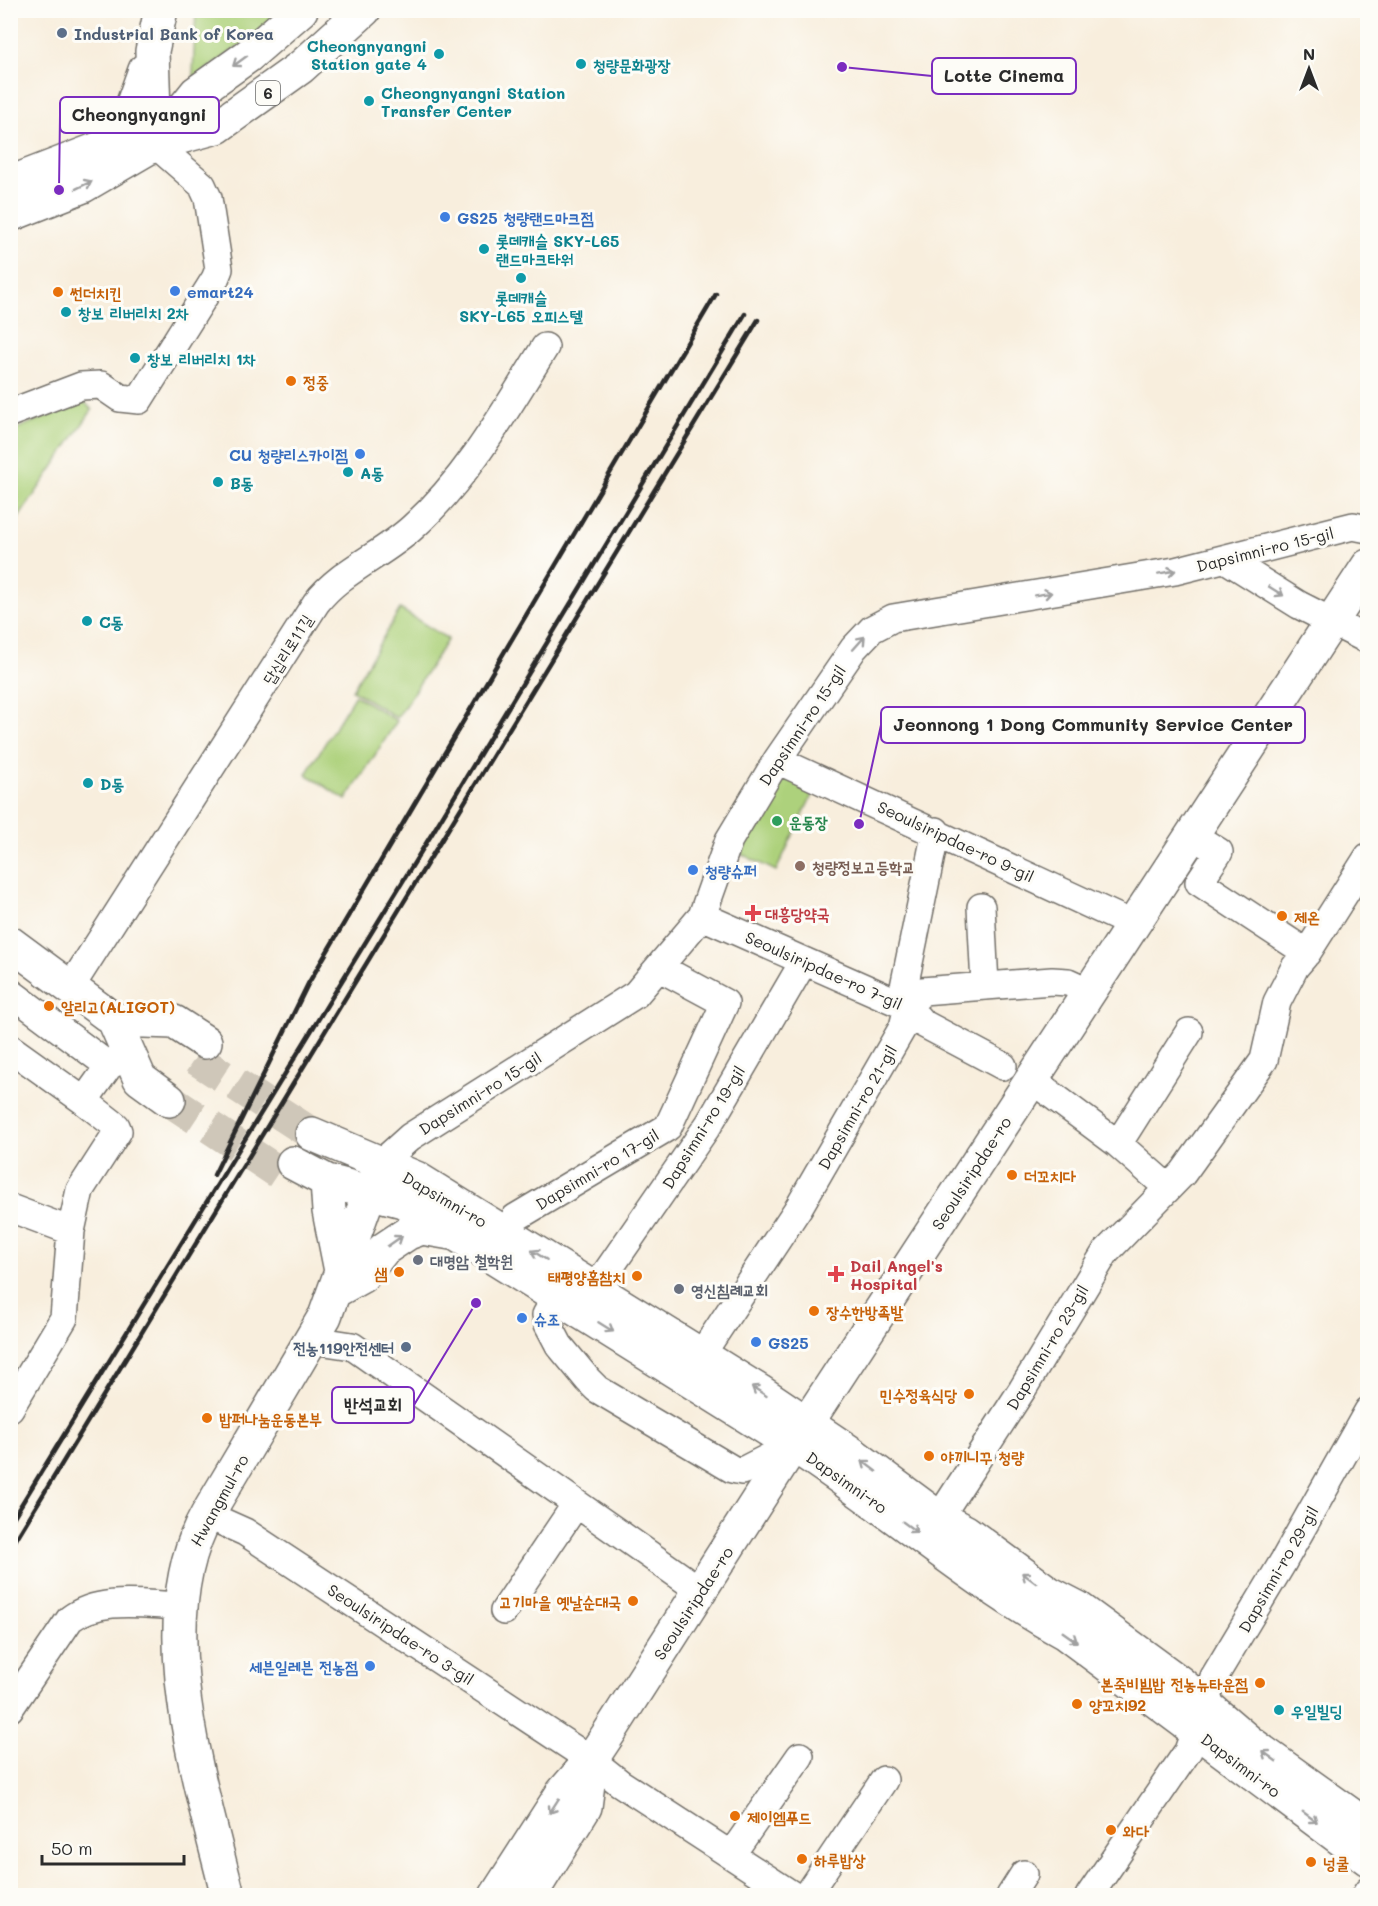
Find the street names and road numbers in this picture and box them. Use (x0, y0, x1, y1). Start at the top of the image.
road number: 6 (256, 81, 280, 105)
street label: Dapsimni-ro 15-gil (1194, 522, 1336, 576)
street label: 답십리로11길 (257, 610, 317, 688)
street label: Dapsimni-ro 15-gil (754, 661, 850, 789)
street label: Seoulsiripdae-ro 9-gil (874, 795, 1038, 887)
street label: Seoulsiripdae-ro 7-gil (742, 926, 906, 1014)
street label: Dapsimni-ro 21-gil (813, 1041, 901, 1173)
street label: Dapsimni-ro 15-gil (415, 1047, 545, 1139)
street label: Dapsimni-ro 19-gil (657, 1062, 749, 1192)
street label: Seoulsiripdae-ro (927, 1112, 1015, 1234)
street label: Dapsimni-ro 17-gil (531, 1124, 663, 1214)
street label: Dapsimni-ro (399, 1166, 491, 1232)
street label: Dapsimni-ro 23-gil (1001, 1280, 1093, 1414)
street label: Dapsimni-ro (802, 1446, 892, 1518)
street label: Hwangmul-ro (185, 1450, 253, 1550)
street label: Dapsimni-ro 29-gil (1233, 1502, 1323, 1636)
street label: Seoulsiripdae-ro (649, 1542, 737, 1664)
street label: Seoulsiripdae-ro 3-gil (324, 1579, 478, 1689)
street label: Dapsimni-ro (1197, 1728, 1285, 1802)

